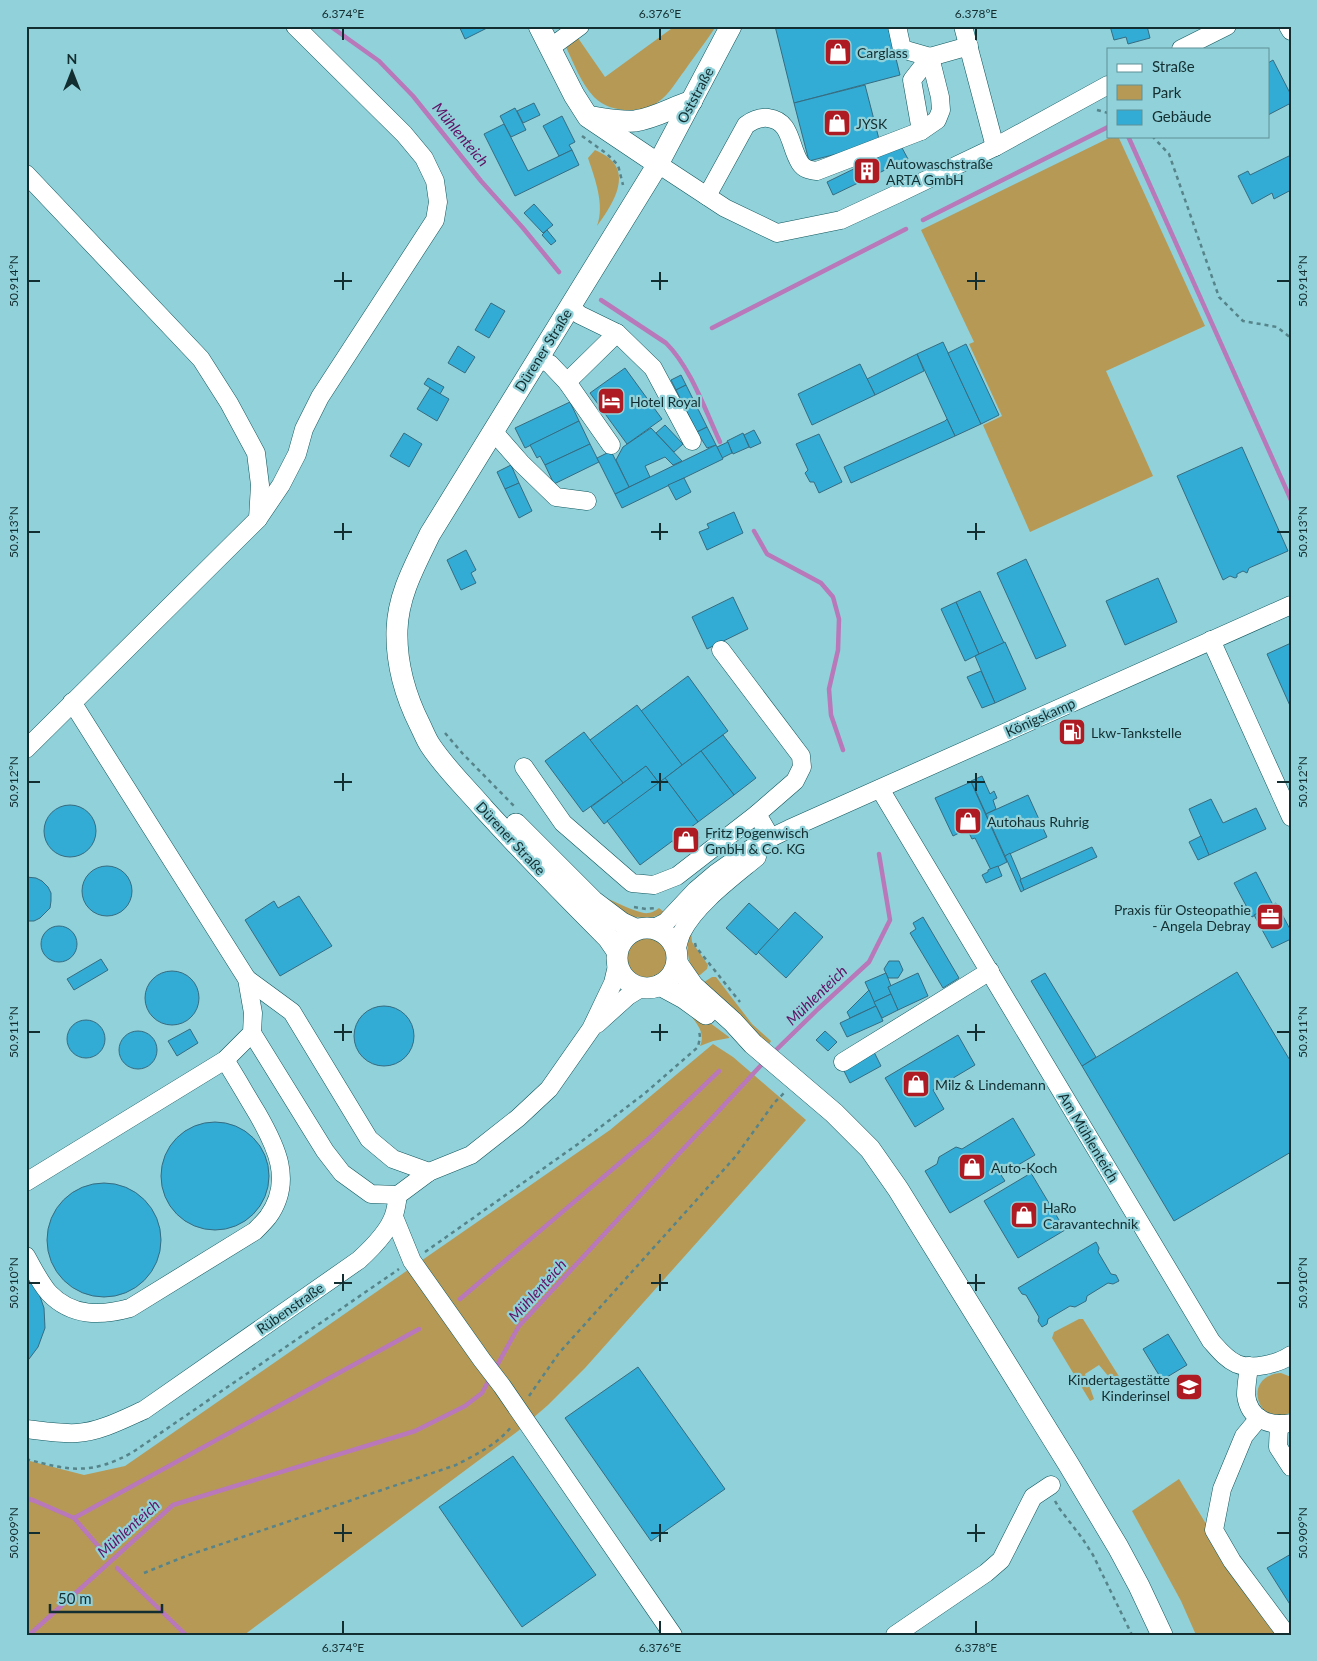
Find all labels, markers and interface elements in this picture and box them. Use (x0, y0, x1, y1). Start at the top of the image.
text: 6.374°E (322, 6, 364, 21)
text: 6.376°E (639, 6, 681, 21)
text: 6.378°E (955, 6, 997, 21)
shop icon: Carglass (823, 37, 853, 67)
place label: Carglass (857, 44, 908, 61)
north arrow (48, 48, 98, 98)
legend (1107, 48, 1270, 138)
text: N (67, 50, 77, 67)
text: Straße (1152, 57, 1195, 75)
street label: Oststraße (673, 64, 717, 126)
text: Park (1152, 83, 1182, 101)
water label: Mühlenteich (429, 98, 493, 170)
text: Gebäude (1152, 107, 1211, 125)
shop icon: JYSK (822, 108, 852, 138)
place label: JYSK (856, 115, 888, 132)
place label: Autowaschstraße ARTA GmbH (886, 155, 993, 188)
building icon: Autowaschstraße ARTA GmbH (852, 156, 882, 186)
text: 50.914°N (6, 255, 21, 307)
text: 50.914°N (1295, 255, 1310, 307)
street label: Dürener Straße (511, 306, 575, 394)
hotel icon: Hotel Royal (596, 386, 626, 416)
place label: Hotel Royal (630, 393, 701, 410)
text: 50.913°N (6, 506, 21, 558)
text: 50.913°N (1295, 506, 1310, 558)
street label: Königskamp (1002, 694, 1078, 740)
fuel station icon: Lkw-Tankstelle (1057, 717, 1087, 747)
place label: Lkw-Tankstelle (1091, 724, 1182, 741)
text: 50.912°N (6, 756, 21, 808)
text: 50.912°N (1295, 756, 1310, 808)
street label: Dürener Straße (473, 798, 549, 878)
shop icon: Autohaus Ruhrig (953, 806, 983, 836)
place label: Autohaus Ruhrig (987, 813, 1089, 830)
place label: Fritz Pogenwisch GmbH & Co. KG (705, 824, 809, 857)
shop icon: Fritz Pogenwisch GmbH & Co. KG (671, 825, 701, 855)
place label: Praxis für Osteopathie - Angela Debray (1114, 901, 1252, 934)
office icon: Praxis für Osteopathie - Angela Debray (1255, 902, 1285, 932)
water label: Mühlenteich (782, 962, 850, 1028)
text: 50.911°N (6, 1006, 21, 1058)
text: 50.911°N (1295, 1006, 1310, 1058)
shop icon: Milz & Lindemann (901, 1069, 931, 1099)
place label: Milz & Lindemann (935, 1076, 1046, 1093)
street label: Am Mühlenteich (1056, 1089, 1122, 1185)
shop icon: Auto-Koch (957, 1152, 987, 1182)
place label: Auto-Koch (991, 1159, 1057, 1176)
place label: HaRo Caravantechnik (1043, 1199, 1139, 1232)
shop icon: HaRo Caravantechnik (1009, 1200, 1039, 1230)
water label: Mühlenteich (504, 1255, 570, 1325)
text: 50.910°N (6, 1257, 21, 1309)
text: 50.910°N (1295, 1257, 1310, 1309)
street label: Rübenstraße (253, 1279, 327, 1337)
place label: Kindertagestätte Kinderinsel (1068, 1371, 1170, 1404)
school or university icon: Kindertagestätte Kinderinsel (1174, 1372, 1204, 1402)
water label: Mühlenteich (93, 1495, 163, 1561)
text: 50.909°N (6, 1507, 21, 1559)
text: 50.909°N (1295, 1507, 1310, 1559)
scale bar (50, 1581, 162, 1613)
text: 50 m (58, 1589, 92, 1607)
text: 6.374°E (322, 1640, 364, 1655)
text: 6.376°E (639, 1640, 681, 1655)
text: 6.378°E (955, 1640, 997, 1655)

